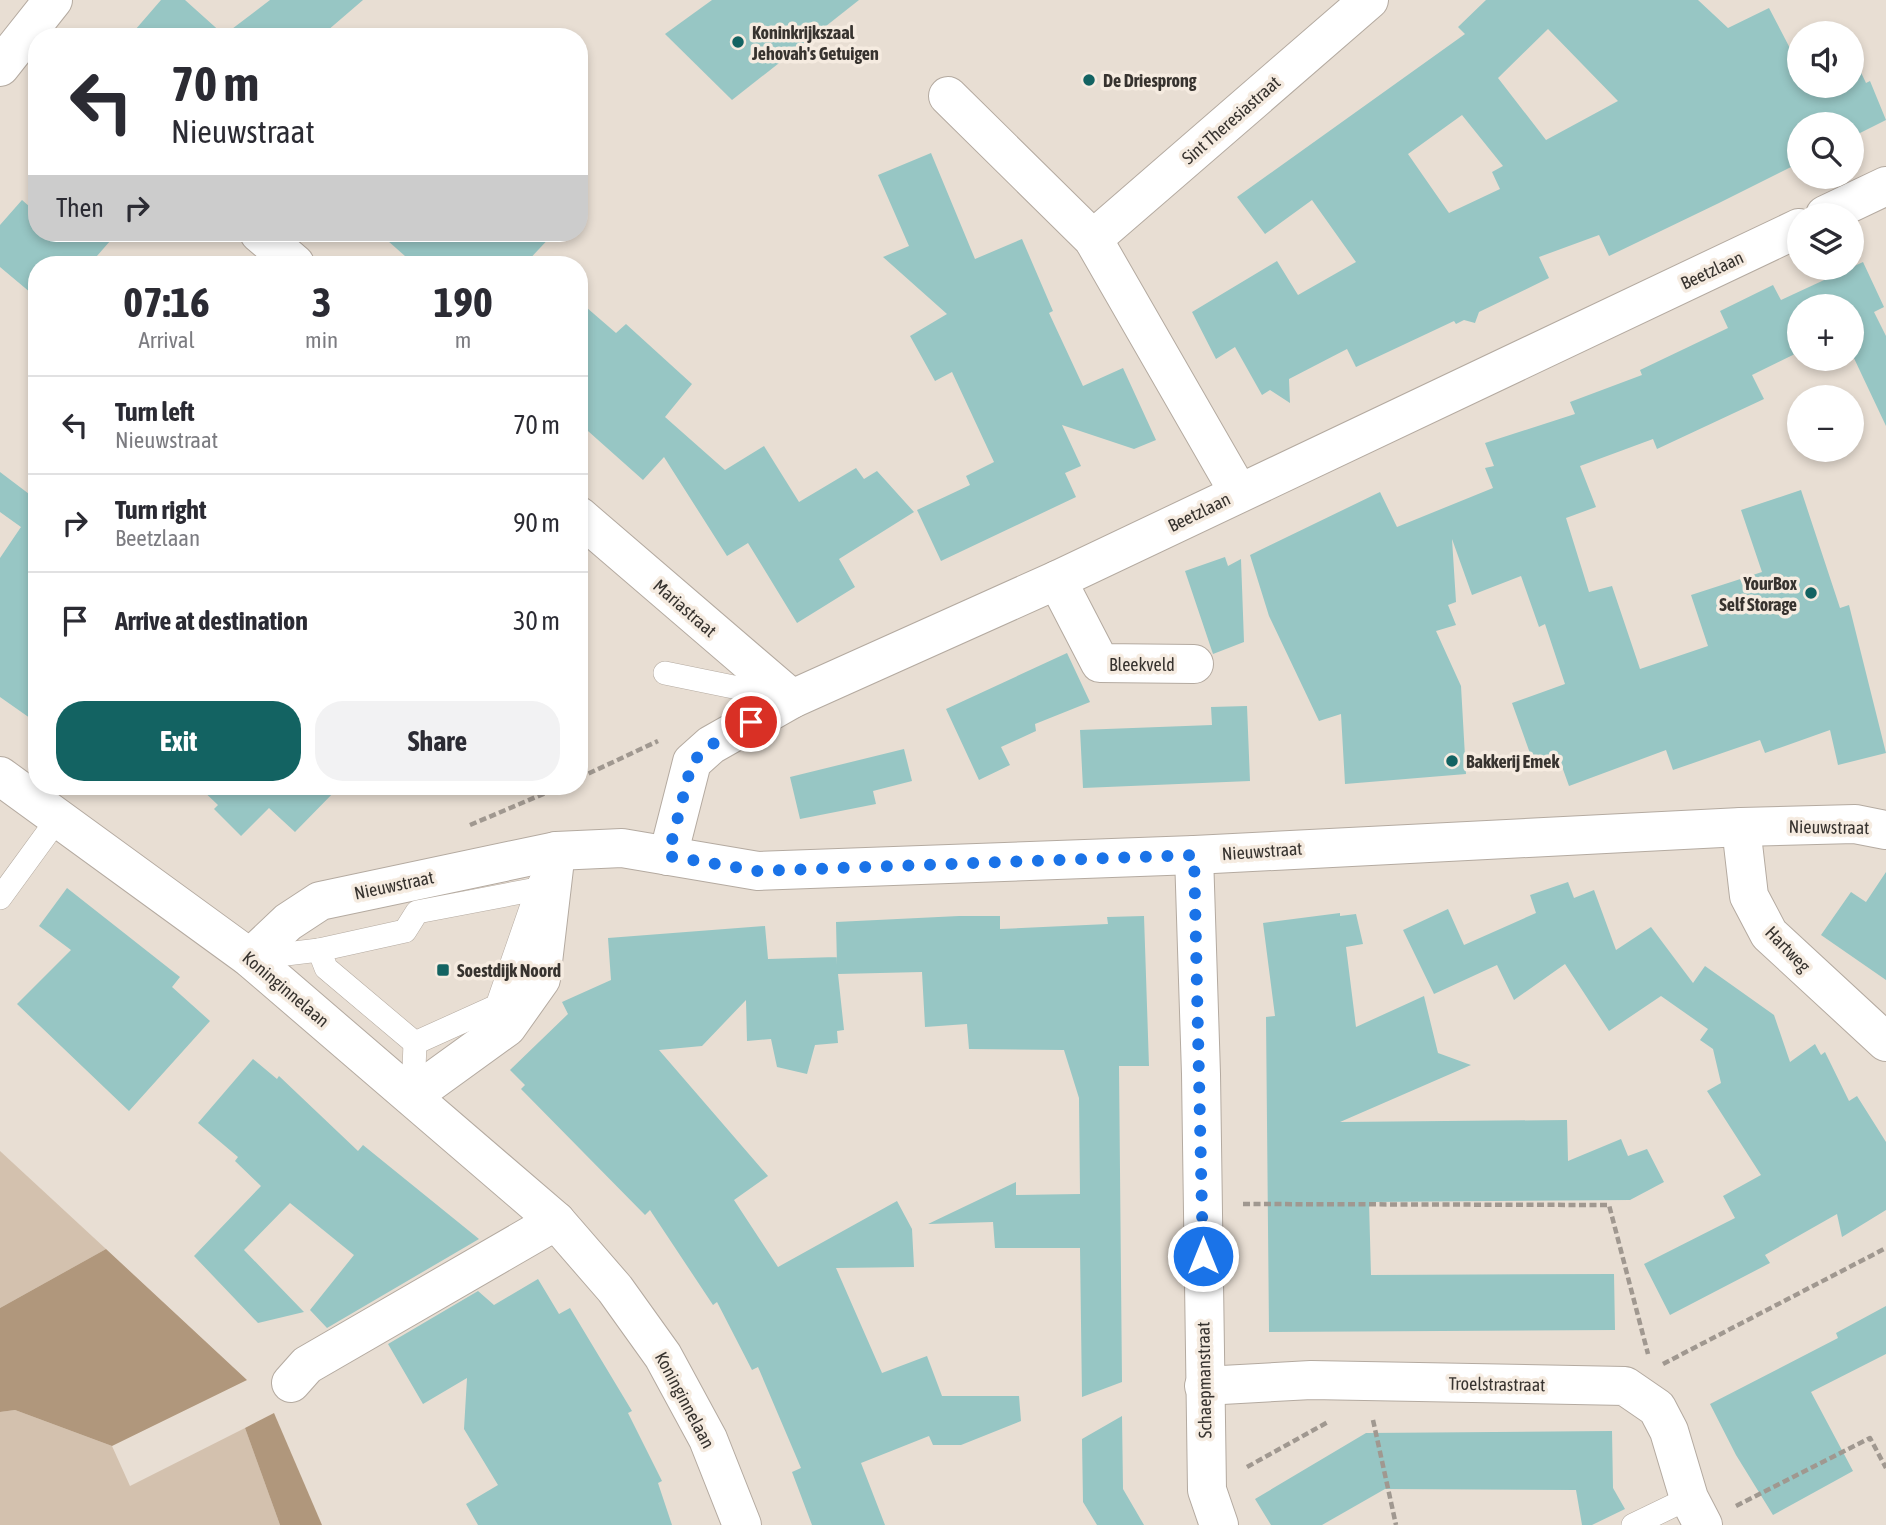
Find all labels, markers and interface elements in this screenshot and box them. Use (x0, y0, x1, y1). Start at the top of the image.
map controls (1787, 21, 1864, 462)
button: sound (1787, 21, 1864, 98)
place label: Koninkrijkszaal Jehovah's Getuigen (751, 22, 879, 64)
marker: Koninkrijkszaal Jehovah's Getuigen (730, 34, 746, 50)
text: 70 m (171, 55, 259, 111)
icon: left (56, 56, 147, 147)
place label: De Driesprong (1103, 70, 1197, 91)
marker: De Driesprong (1081, 72, 1097, 88)
street label: Sint Theresiastraat (1178, 72, 1284, 168)
button: search (1787, 112, 1864, 189)
text: Nieuwstraat (171, 113, 315, 150)
icon: right (118, 189, 156, 227)
text: Then (56, 193, 104, 223)
button: layers (1787, 203, 1864, 280)
street label: Beetzlaan (1677, 246, 1747, 294)
text: 07:16 (123, 278, 210, 326)
text: 3 (312, 278, 331, 326)
text: 190 (433, 278, 493, 326)
button: + (1787, 294, 1864, 371)
text: Arrival (138, 327, 195, 353)
text: min (305, 327, 338, 353)
text: m (455, 327, 471, 353)
button: − (1787, 385, 1864, 462)
text: Turn left (115, 397, 195, 427)
icon: left (56, 406, 94, 444)
text: 70 m (513, 410, 560, 440)
text: Nieuwstraat (115, 427, 218, 453)
street label: Beetzlaan (1164, 488, 1234, 536)
text: Turn right (115, 495, 206, 525)
icon: right (56, 504, 94, 542)
text: 90 m (513, 508, 560, 538)
text: Beetzlaan (115, 525, 200, 551)
place label: YourBox Self Storage (1719, 573, 1798, 615)
street label: Mariastraat (649, 575, 721, 641)
marker: YourBox Self Storage (1803, 585, 1819, 601)
icon: arrive (56, 602, 94, 640)
text: Arrive at destination (115, 606, 308, 636)
text: 30 m (513, 606, 560, 636)
street label: Bleekveld (1109, 654, 1175, 675)
pin (721, 692, 781, 752)
button: Exit (56, 701, 301, 781)
button: Share (315, 701, 560, 781)
icon: arrive (732, 703, 770, 741)
place label: Bakkerij Emek (1466, 751, 1560, 772)
marker: Bakkerij Emek (1444, 753, 1460, 769)
street label: Nieuwstraat (1788, 816, 1870, 838)
street label: Nieuwstraat (1221, 838, 1303, 864)
street label: Nieuwstraat (352, 866, 436, 904)
street label: Hartweg (1761, 922, 1815, 976)
street label: Koninginnelaan (239, 947, 333, 1031)
place label: Soestdijk Noord (457, 960, 561, 981)
marker: Soestdijk Noord (435, 962, 451, 978)
position arrow (1166, 1219, 1240, 1293)
street label: Schaepmanstraat (1192, 1322, 1216, 1438)
street label: Koninginnelaan (651, 1348, 719, 1452)
street label: Troelstrastraat (1448, 1373, 1546, 1395)

